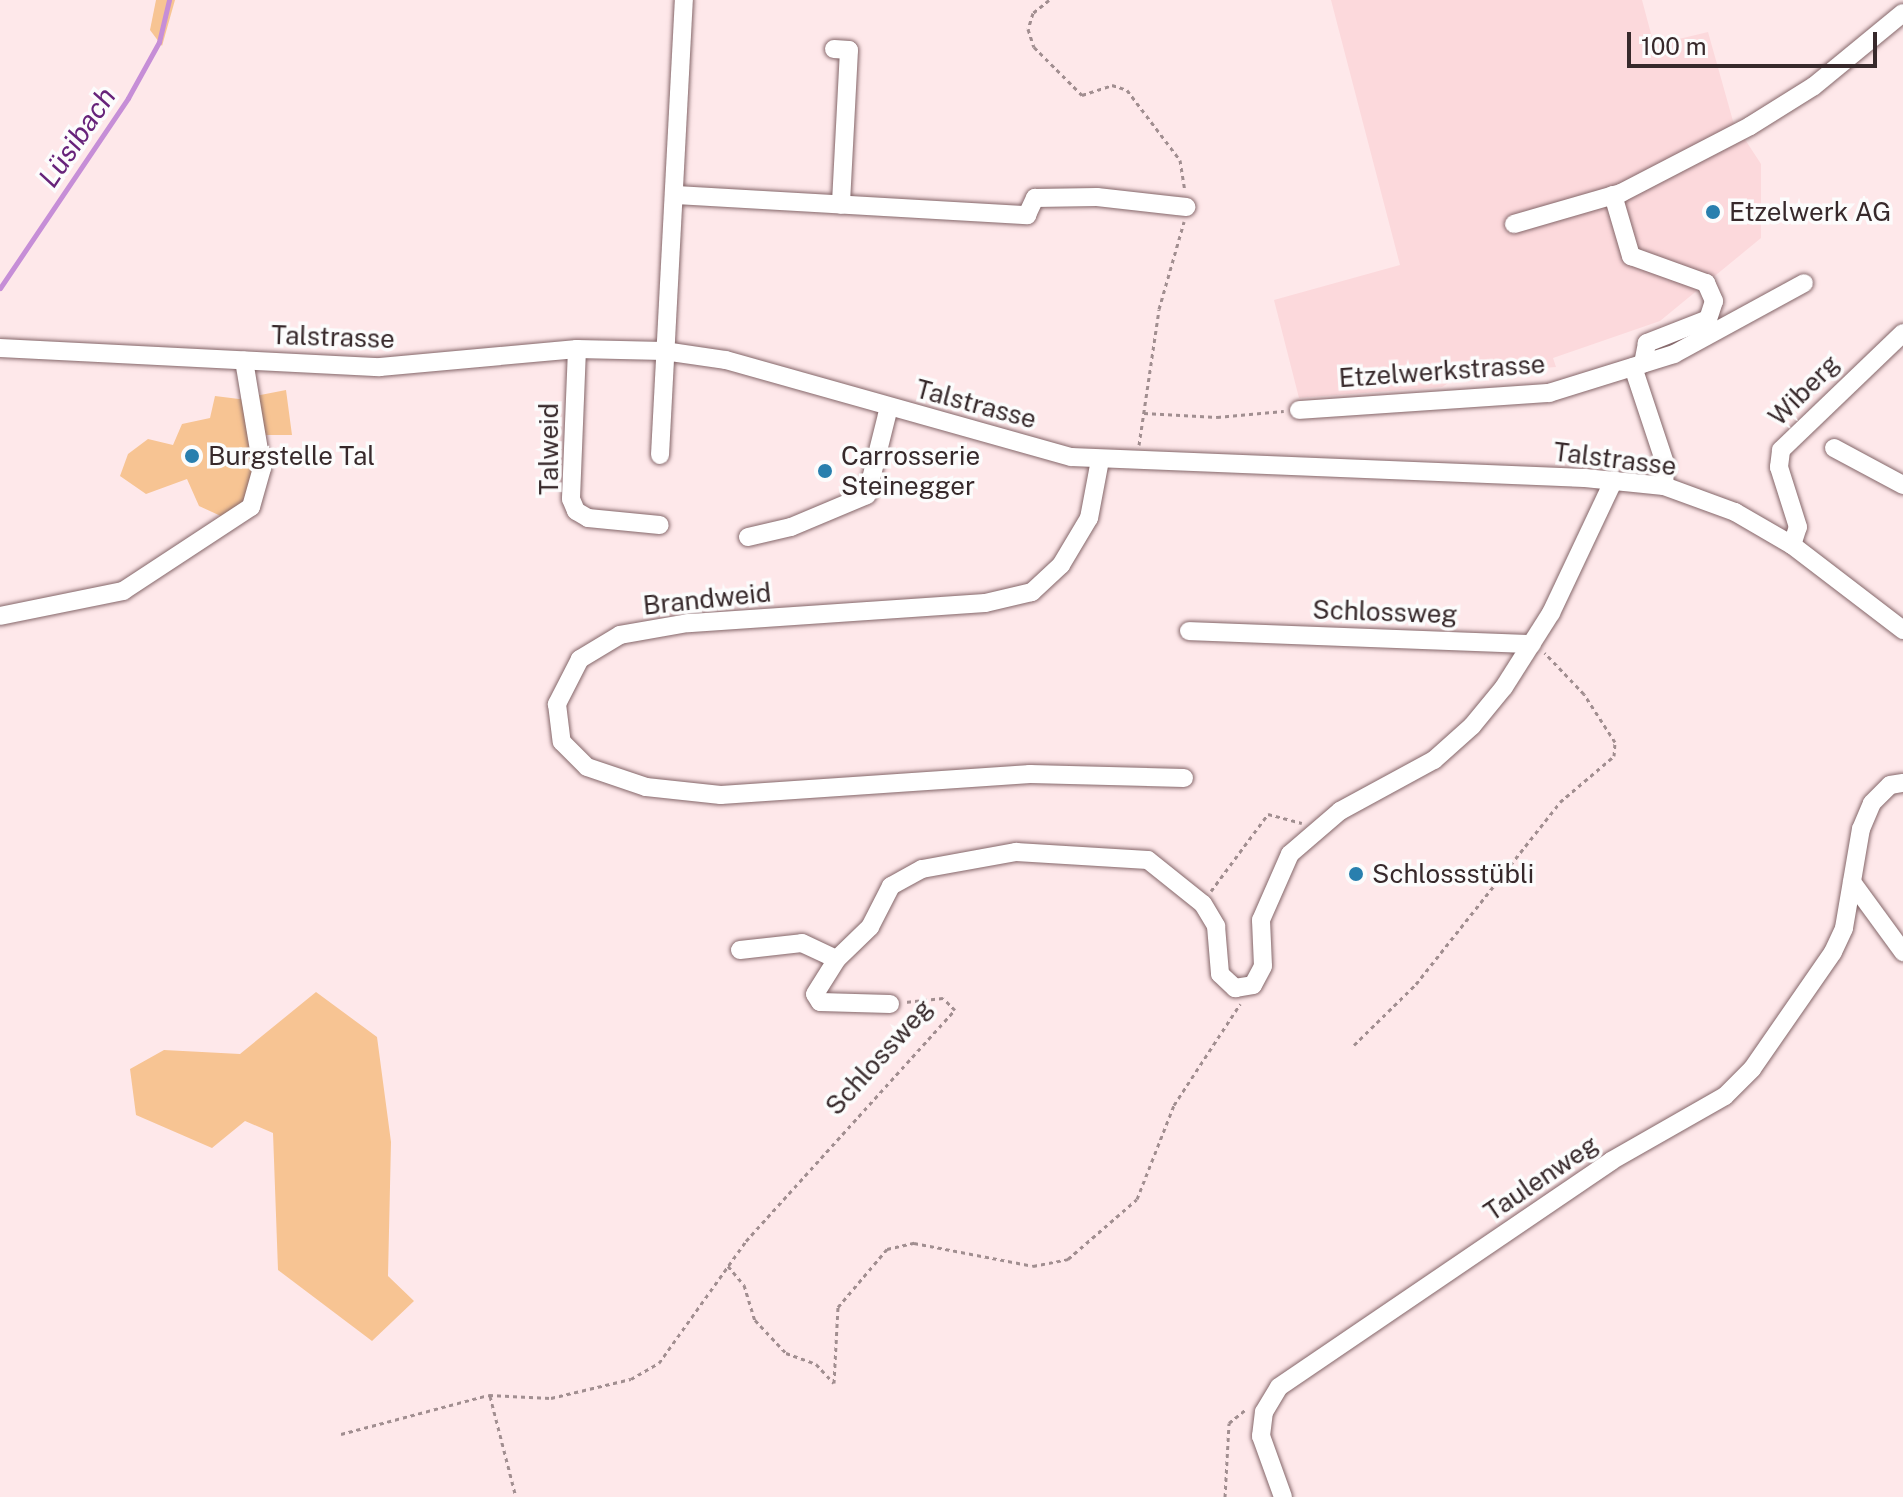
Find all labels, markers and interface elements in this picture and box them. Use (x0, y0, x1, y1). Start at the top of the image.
scale bar (1631, 16, 1881, 66)
text: 100 m (1641, 32, 1707, 60)
water label: Lüsibach (31, 81, 123, 193)
place label: Etzelwerk AG (1729, 196, 1891, 228)
marker: Etzelwerk AG (1704, 203, 1722, 221)
street label: Talstrasse (271, 319, 395, 355)
street label: Etzelwerkstrasse (1338, 348, 1546, 394)
street label: Wiberg (1762, 348, 1846, 432)
street label: Talstrasse (912, 373, 1040, 435)
street label: Talweid (533, 403, 565, 495)
street label: Talstrasse (1552, 436, 1678, 482)
place label: Burgstelle Tal (208, 440, 375, 472)
place label: Carrosserie Steinegger (841, 440, 980, 502)
marker: Burgstelle Tal (183, 447, 201, 465)
marker: Carrosserie Steinegger (816, 462, 834, 480)
street label: Brandweid (641, 577, 773, 621)
street label: Schlossweg (1312, 594, 1458, 630)
place label: Schlossstübli (1372, 858, 1534, 890)
marker: Schlossstübli (1347, 865, 1365, 883)
street label: Schlossweg (819, 993, 939, 1121)
street label: Taulenweg (1478, 1128, 1604, 1228)

